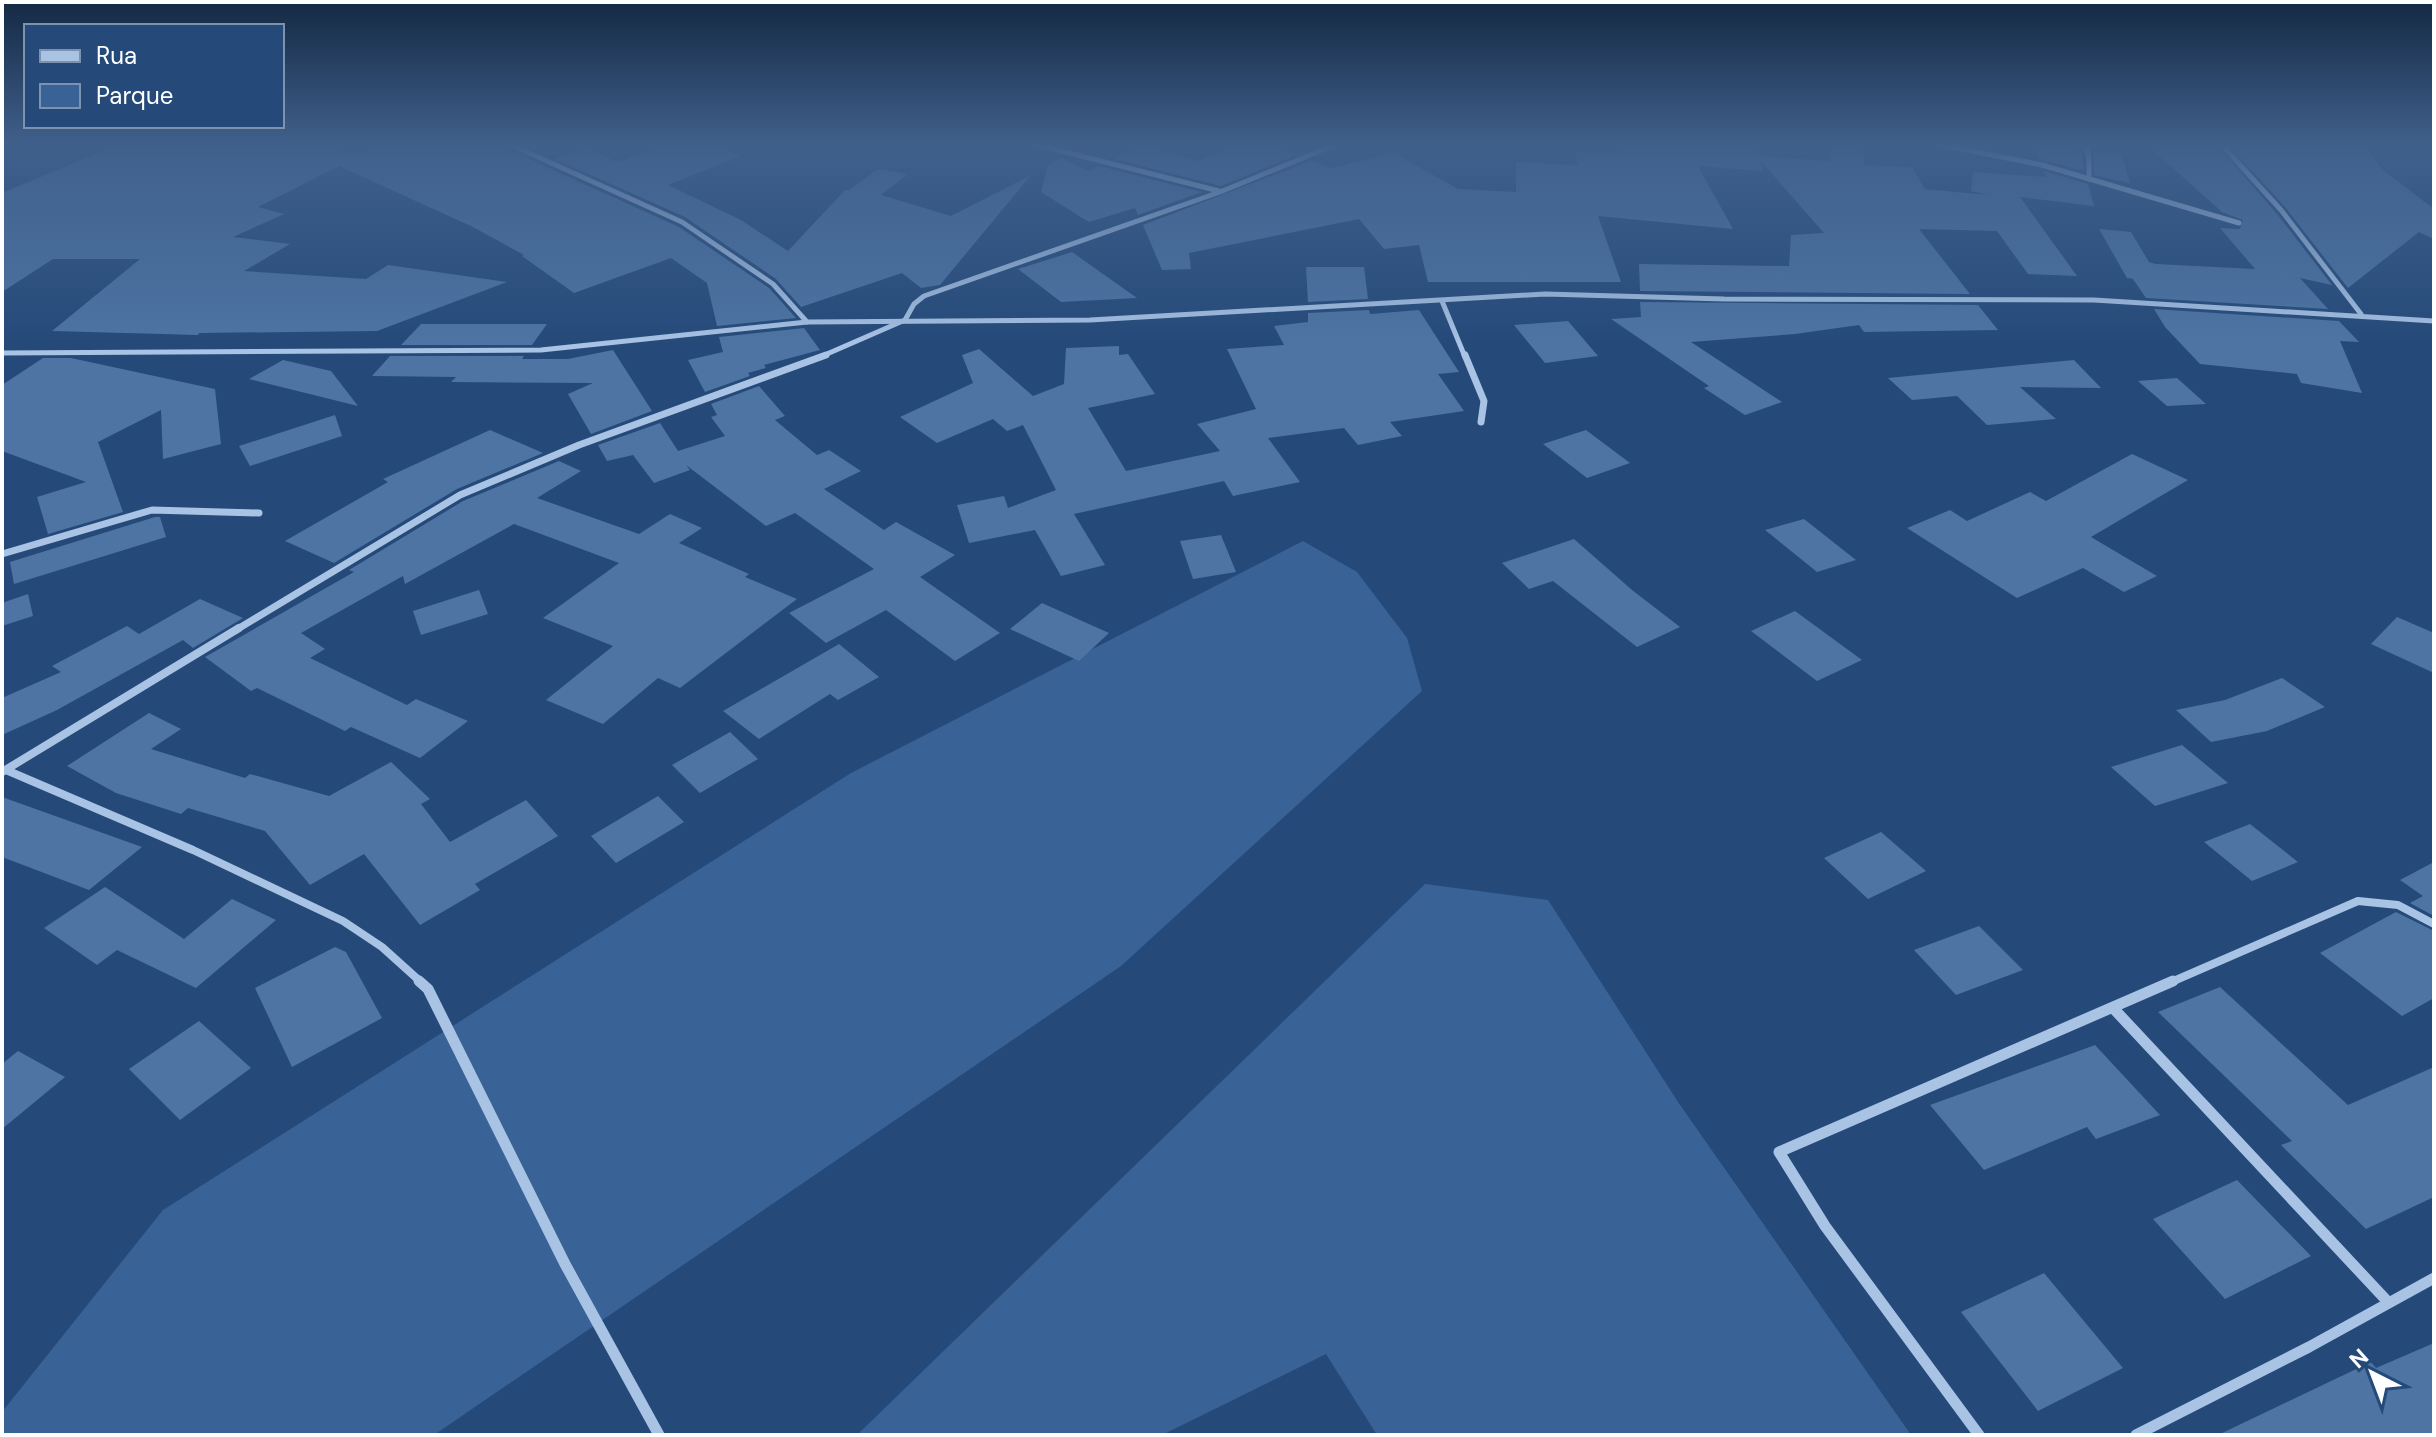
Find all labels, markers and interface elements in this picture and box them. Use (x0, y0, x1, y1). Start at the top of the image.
legend (24, 24, 284, 128)
text: Rua (96, 40, 137, 71)
text: Parque (96, 80, 173, 111)
north arrow (2332, 1333, 2412, 1413)
text: N (2343, 1342, 2375, 1375)

